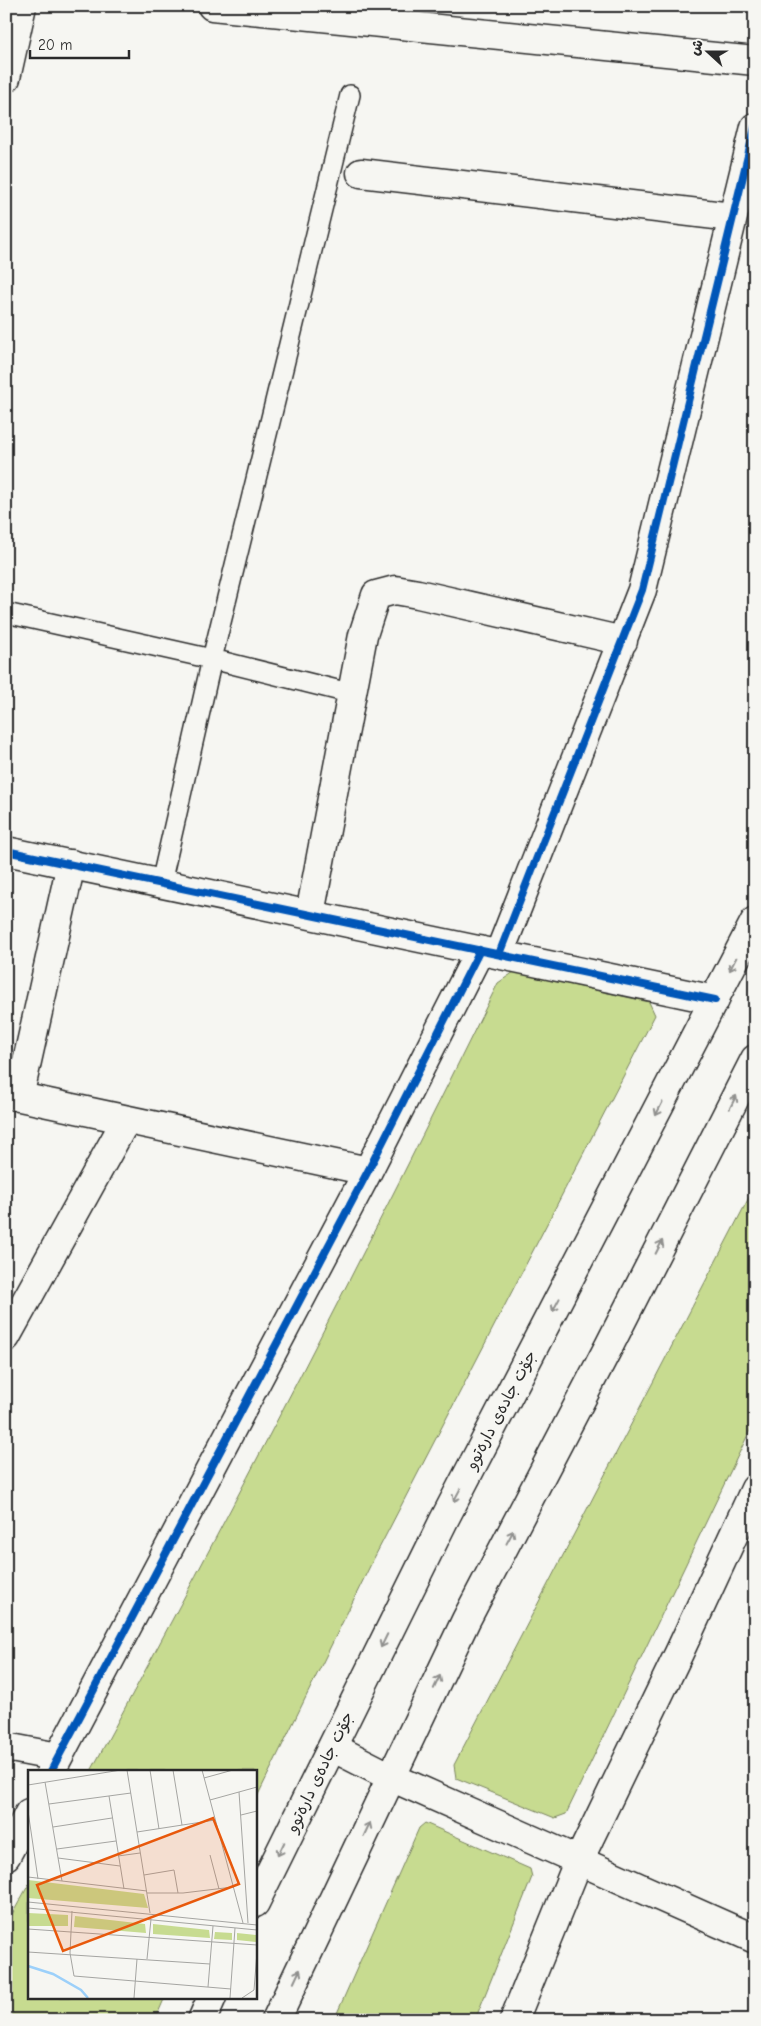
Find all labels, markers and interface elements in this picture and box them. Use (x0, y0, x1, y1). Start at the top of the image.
scale bar (30, 28, 129, 60)
north arrow (684, 28, 734, 78)
text: 20 m (38, 36, 72, 54)
text: ش (686, 37, 707, 58)
one-way arrow (728, 957, 738, 972)
one-way arrow (728, 1095, 738, 1110)
one-way arrow (654, 1101, 663, 1116)
one-way arrow (655, 1240, 664, 1255)
one-way arrow (551, 1297, 561, 1312)
street label: جۆت جادەی دارەتوو (462, 1348, 541, 1474)
one-way arrow (452, 1488, 462, 1503)
one-way arrow (505, 1530, 515, 1545)
one-way arrow (379, 1633, 388, 1648)
one-way arrow (432, 1675, 442, 1690)
street label: جۆت جادەی دارەتوو (283, 1709, 358, 1837)
inset map (28, 1770, 256, 1998)
one-way arrow (362, 1822, 372, 1837)
one-way arrow (276, 1842, 286, 1857)
one-way arrow (293, 1969, 302, 1984)

